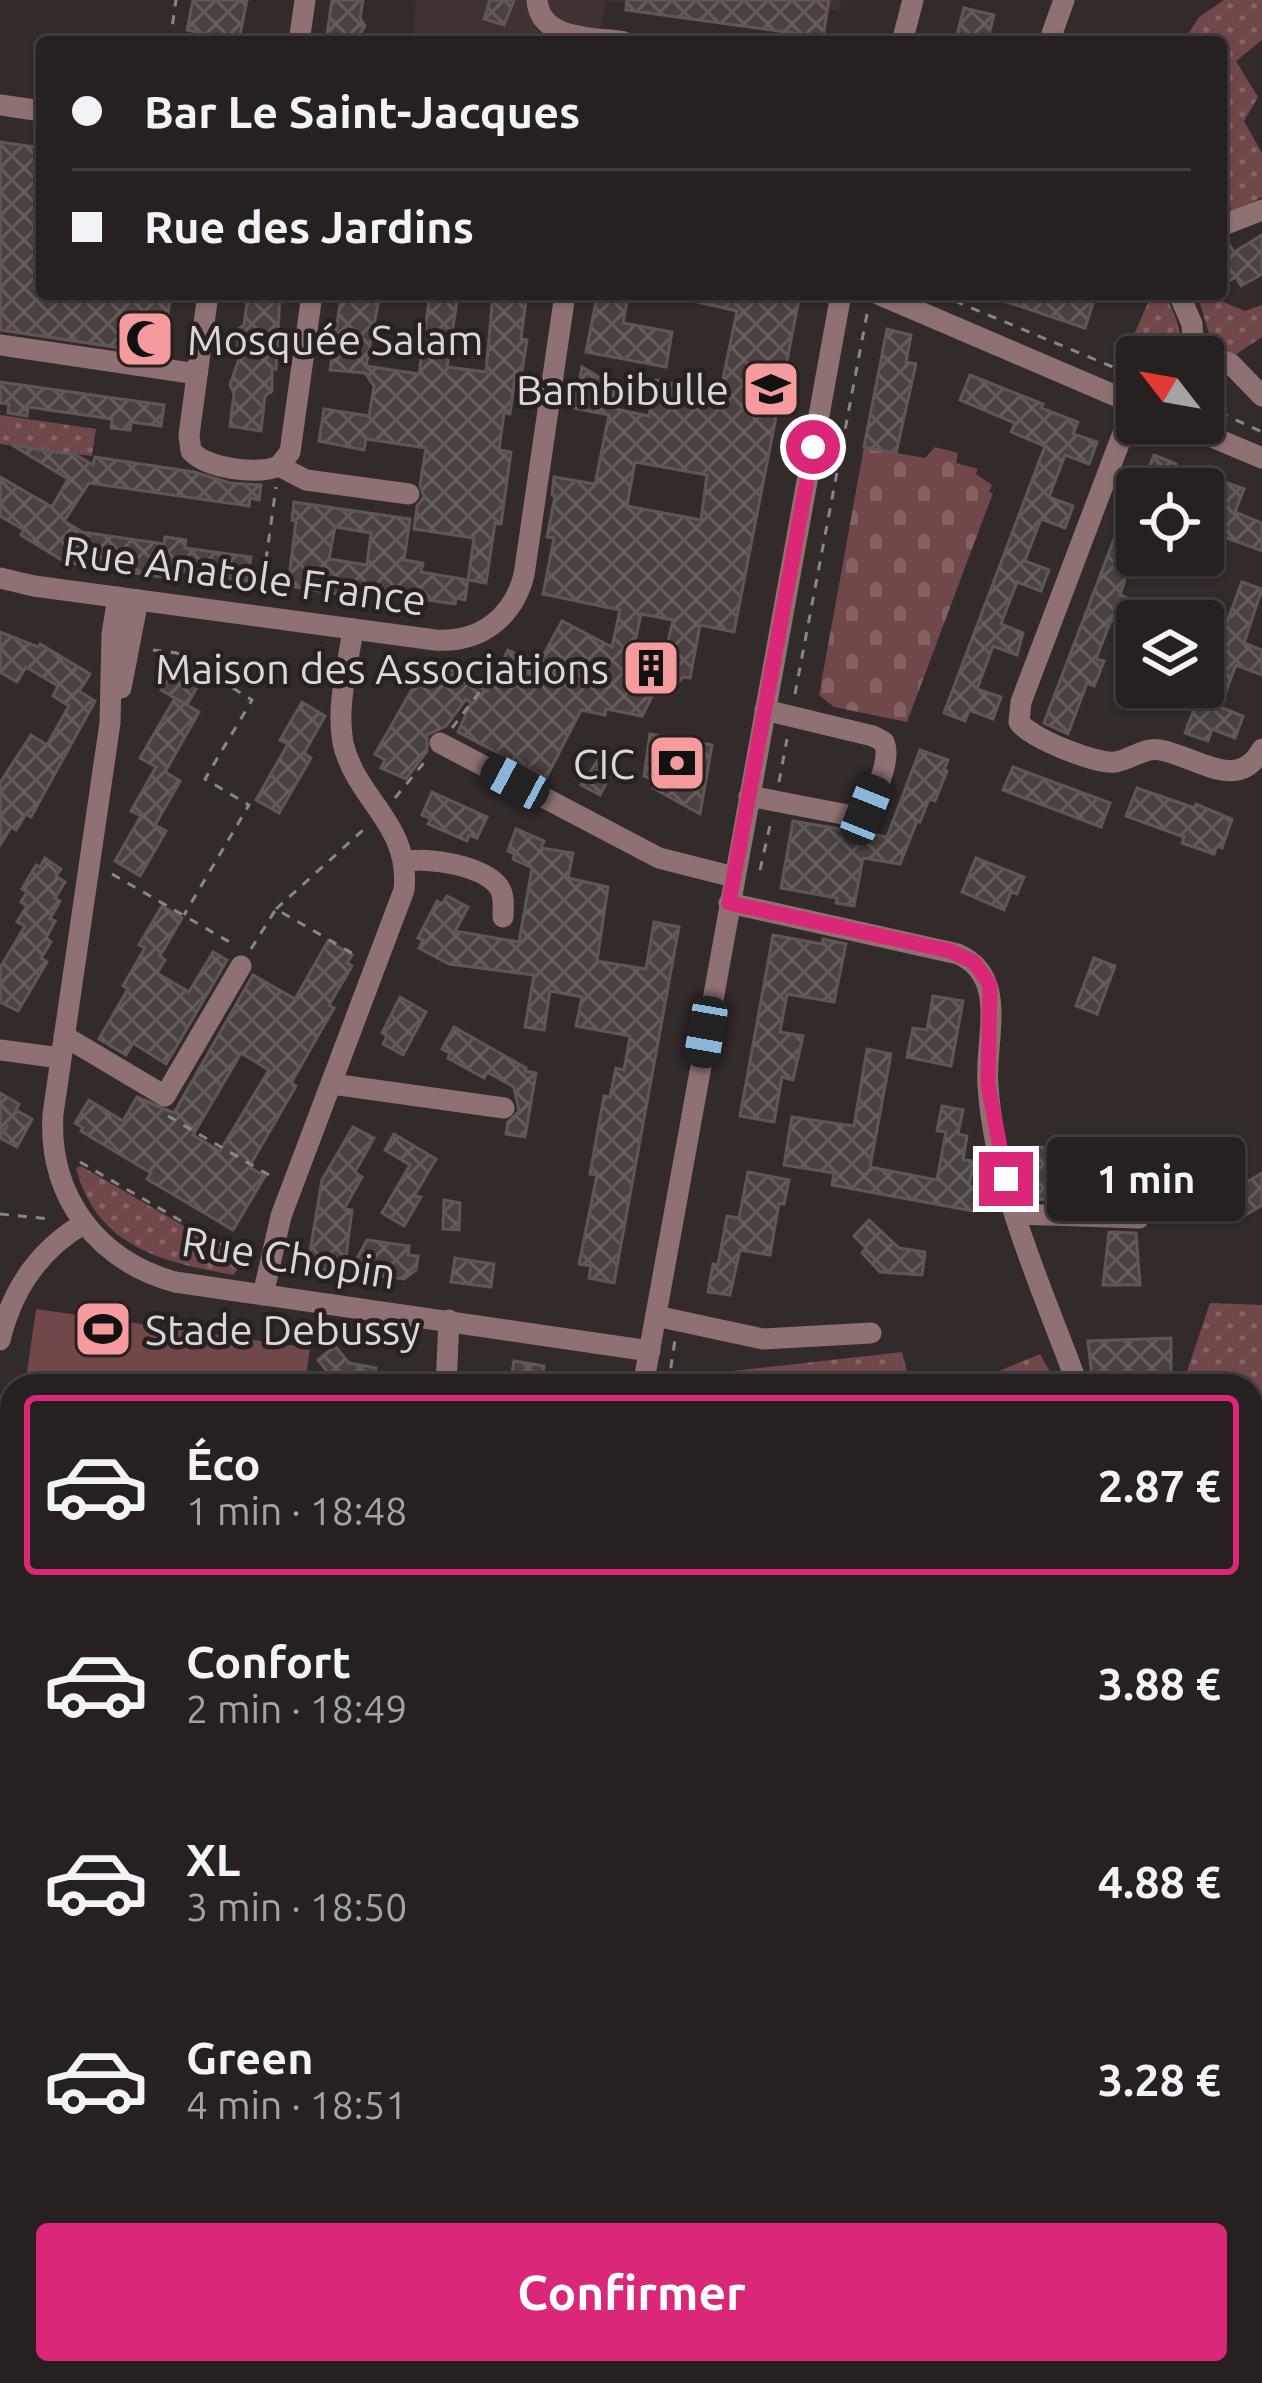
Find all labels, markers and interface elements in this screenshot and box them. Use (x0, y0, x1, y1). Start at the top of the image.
text: Bar Le Saint-Jacques (144, 86, 580, 137)
text: Rue des Jardins (144, 201, 474, 252)
mosque icon: Mosquée Salam (114, 308, 176, 370)
place label: Mosquée Salam (187, 316, 483, 363)
north arrow (1116, 336, 1224, 444)
map controls (1116, 336, 1224, 708)
school or university icon: Bambibulle (740, 358, 802, 420)
place label: Bambibulle (516, 366, 729, 413)
route start (786, 420, 840, 474)
button: locate (1116, 468, 1224, 576)
street label: Rue Anatole France (60, 526, 430, 624)
button: layers (1116, 600, 1224, 708)
building icon: Maison des Associations (620, 637, 682, 699)
place label: Maison des Associations (155, 645, 609, 692)
bank icon: CIC (646, 732, 708, 794)
place label: CIC (573, 740, 635, 787)
car (475, 749, 555, 815)
car (836, 770, 896, 850)
car (682, 993, 730, 1071)
callout: 1 min (1048, 1137, 1246, 1221)
route end (979, 1152, 1033, 1206)
text: 1 min (1097, 1157, 1195, 1200)
street label: Rue Chopin (179, 1217, 399, 1297)
sports icon: Stade Debussy (72, 1298, 134, 1360)
place label: Stade Debussy (145, 1306, 420, 1353)
icon: car (42, 1431, 150, 1539)
text: Éco (186, 1438, 261, 1489)
text: 2.87 € (1098, 1460, 1221, 1511)
text: 1 min · 18:48 (186, 1489, 407, 1532)
icon: car (42, 1629, 150, 1737)
text: Confort (186, 1636, 351, 1687)
text: 3.88 € (1098, 1658, 1221, 1709)
text: 2 min · 18:49 (186, 1687, 407, 1730)
icon: car (42, 1827, 150, 1935)
text: XL (186, 1834, 240, 1885)
text: 4.88 € (1098, 1856, 1221, 1907)
text: 3 min · 18:50 (186, 1885, 407, 1928)
icon: car (42, 2025, 150, 2133)
text: Green (186, 2032, 313, 2083)
text: 3.28 € (1098, 2054, 1221, 2105)
text: 4 min · 18:51 (186, 2083, 407, 2126)
button: Confirmer (36, 2223, 1227, 2361)

